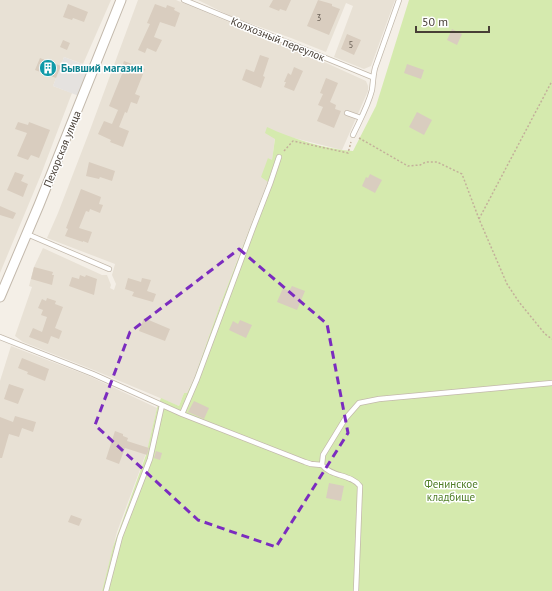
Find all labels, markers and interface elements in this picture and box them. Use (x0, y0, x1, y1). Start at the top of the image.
scale bar (416, 8, 489, 34)
house number: 3 (317, 12, 322, 23)
street label: Колхозный переулок (229, 14, 328, 65)
text: 50 m (422, 14, 448, 29)
house number: 5 (349, 39, 354, 50)
building icon: Бывший магазин (38, 58, 58, 78)
place label: Бывший магазин (61, 61, 143, 75)
street label: Пехорская улица (40, 109, 84, 189)
park label: Фенинское кладбище (424, 477, 478, 504)

